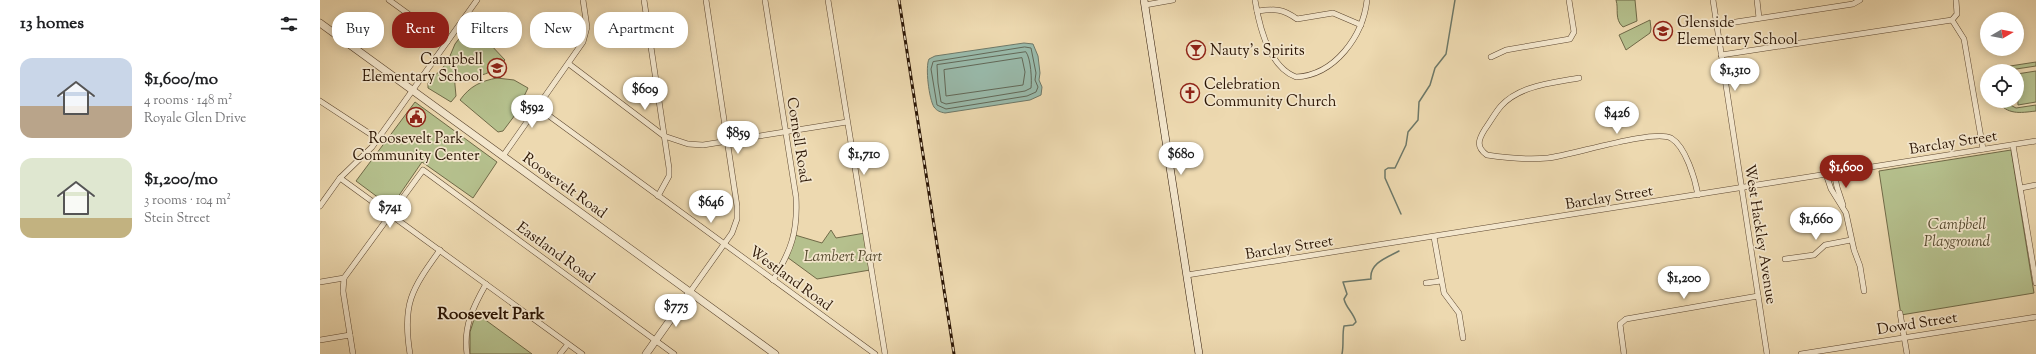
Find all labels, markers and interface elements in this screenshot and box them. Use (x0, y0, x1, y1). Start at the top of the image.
text: 13 homes (20, 12, 84, 36)
chip: Buy (332, 12, 384, 48)
chip: Rent (392, 12, 449, 48)
chip: Filters (457, 12, 522, 48)
chip: New (530, 12, 586, 48)
chip: Apartment (594, 12, 688, 48)
north arrow (1980, 12, 2024, 56)
map controls (1980, 12, 2024, 108)
icon: filters (278, 13, 300, 35)
place label: Glenside Elementary School (1677, 13, 1798, 51)
school or university icon: Glenside Elementary School (1652, 20, 1674, 42)
bar icon: Nauty's Spirits (1185, 39, 1207, 61)
place label: Nauty's Spirits (1210, 41, 1305, 62)
place label: Campbell Elementary School (362, 50, 483, 88)
school or university icon: Campbell Elementary School (486, 57, 508, 79)
pin: $1,310 (1702, 58, 1768, 92)
text: $1,310 (1719, 62, 1751, 80)
button: locate (1980, 64, 2024, 108)
text: $1,600/mo (144, 68, 218, 92)
icon: home (52, 74, 100, 122)
place label: Celebration Community Church (1204, 75, 1337, 113)
pin: $609 (621, 77, 669, 111)
text: $609 (632, 81, 658, 99)
church icon: Celebration Community Church (1179, 82, 1201, 104)
text: 4 rooms · 148 m² (144, 92, 232, 110)
pin: $592 (508, 95, 556, 129)
street label: Cornell Road (780, 96, 815, 185)
text: $592 (520, 99, 544, 117)
pin: $426 (1593, 101, 1641, 135)
text: $426 (1604, 105, 1630, 123)
public building icon: Roosevelt Park Community Center (405, 106, 427, 128)
text: Royale Glen Drive (144, 110, 246, 128)
pin: $859 (714, 121, 762, 155)
text: $859 (726, 125, 750, 143)
street label: Barclay Street (1908, 126, 1999, 161)
place label: Roosevelt Park Community Center (352, 129, 480, 167)
pin: $1,710 (831, 142, 897, 176)
pin: $680 (1157, 142, 1205, 176)
text: $1,710 (848, 146, 880, 164)
text: $680 (1168, 146, 1194, 164)
street label: Roosevelt Road (518, 148, 611, 224)
pin: $1,600 (1813, 155, 1879, 189)
text: $1,600 (1829, 159, 1863, 177)
street label: West Hackley Avenue (1738, 163, 1781, 306)
text: $1,200/mo (144, 168, 218, 192)
icon: home (52, 174, 100, 222)
street label: Barclay Street (1564, 181, 1655, 216)
pin: $646 (687, 190, 735, 224)
text: 3 rooms · 104 m² (144, 192, 231, 210)
text: $646 (698, 194, 724, 212)
pin: $741 (366, 195, 414, 229)
text: $741 (378, 199, 402, 217)
pin: $1,660 (1783, 207, 1849, 241)
text: Stein Street (144, 210, 210, 228)
text: $1,660 (1799, 211, 1833, 229)
park label: Campbell Playground (1924, 215, 1991, 253)
street label: Eastland Road (512, 218, 599, 289)
street label: Barclay Street (1244, 231, 1335, 266)
street label: Westland Road (744, 242, 837, 317)
park label: Lambert Part (804, 247, 883, 268)
pin: $1,200 (1651, 266, 1717, 300)
text: $1,200 (1667, 270, 1701, 288)
pin: $775 (652, 294, 700, 328)
text: $775 (664, 298, 688, 316)
district label: Roosevelt Park (437, 303, 545, 327)
street label: Dowd Street (1876, 308, 1959, 341)

